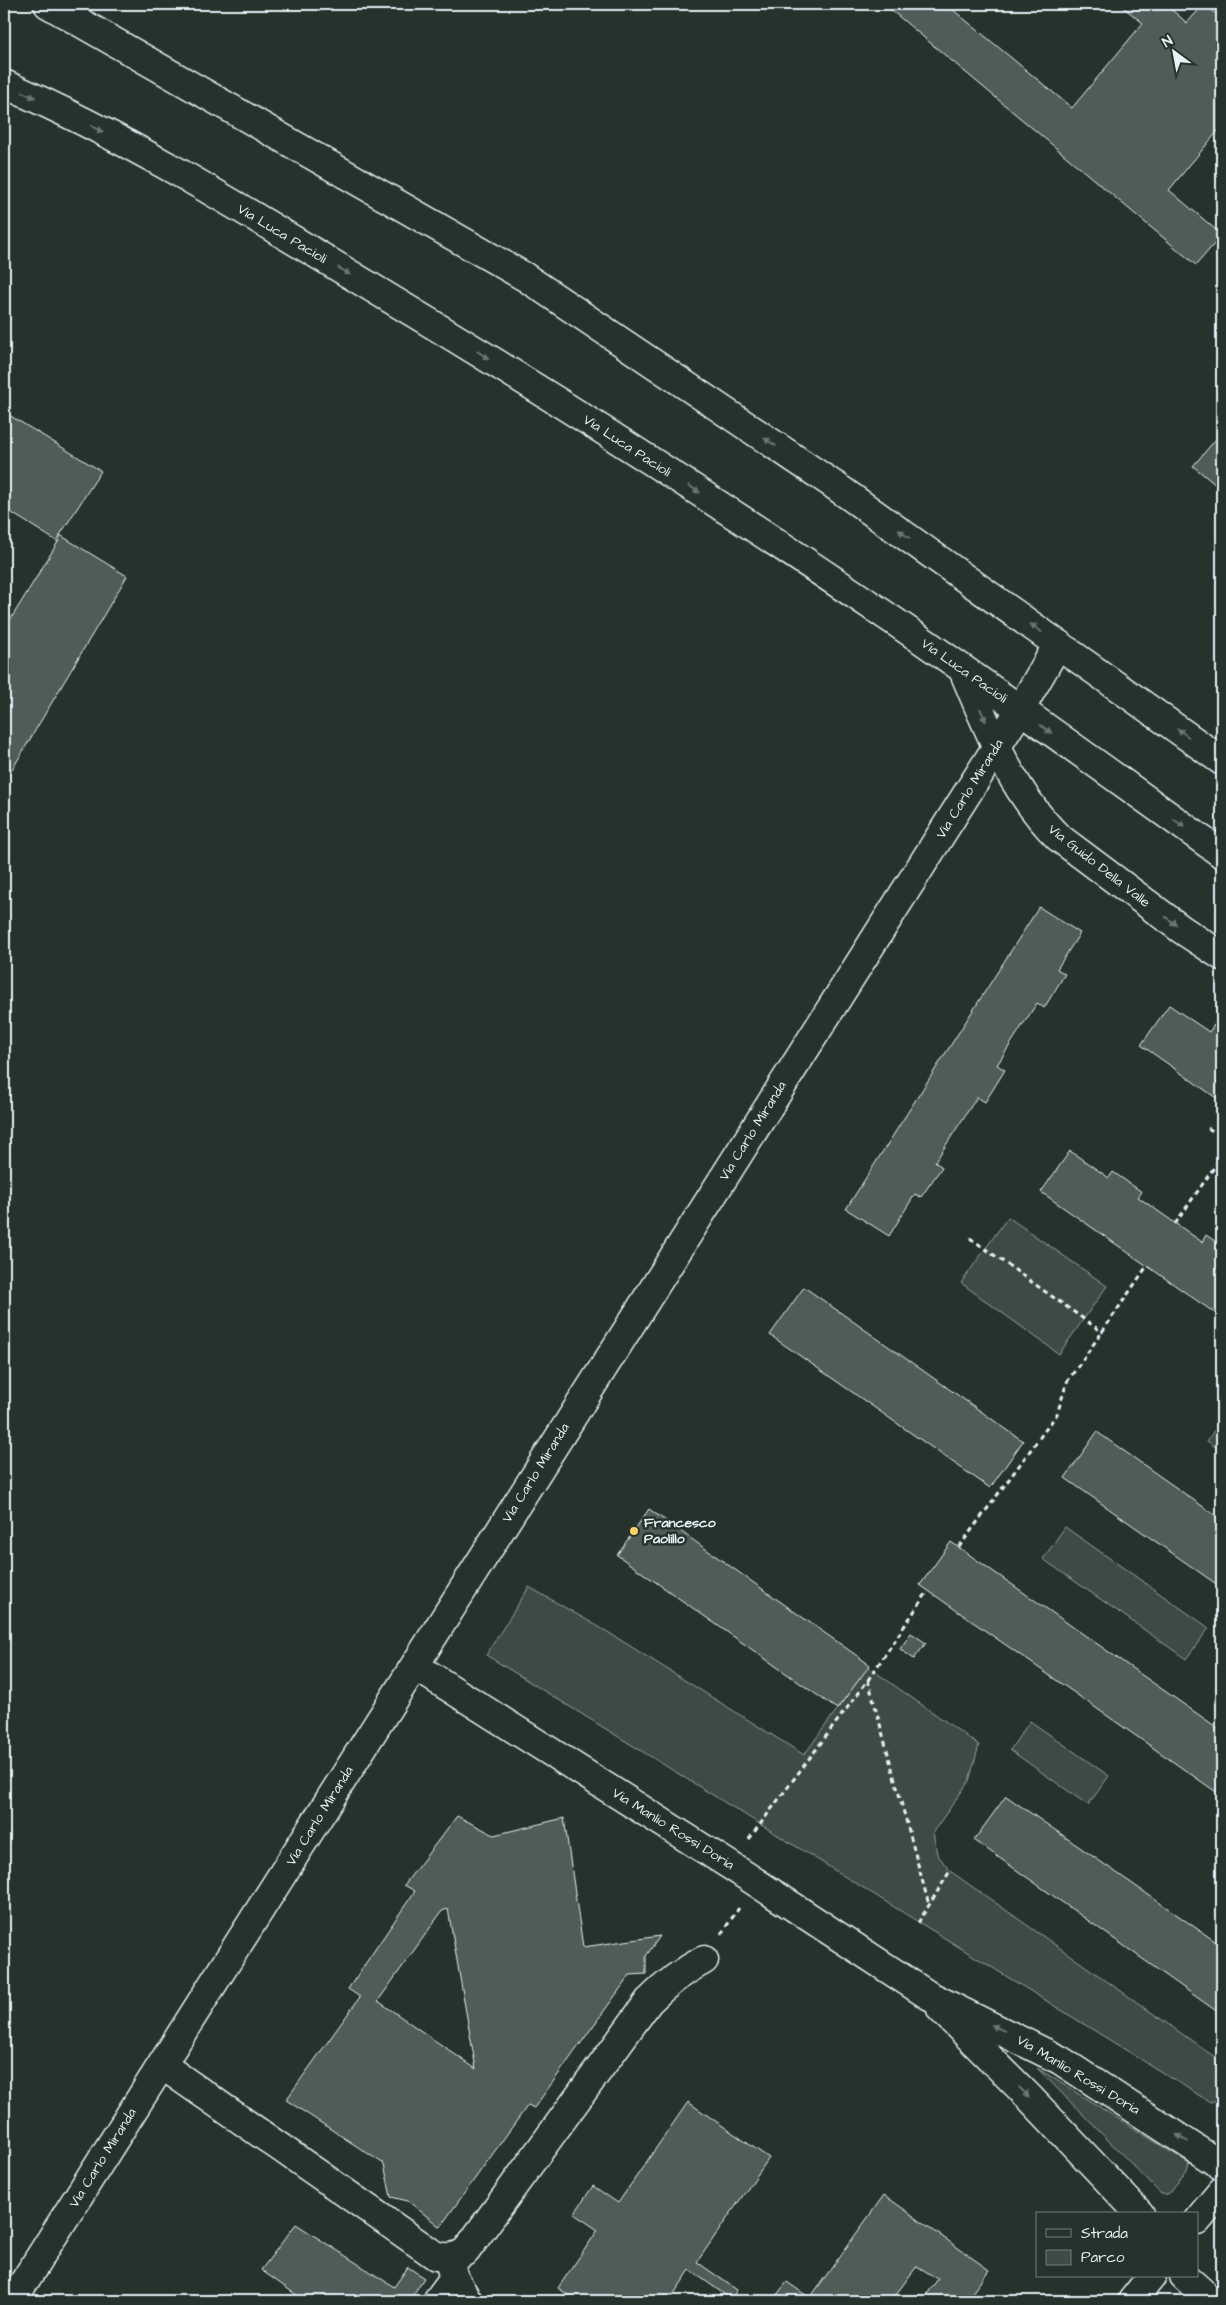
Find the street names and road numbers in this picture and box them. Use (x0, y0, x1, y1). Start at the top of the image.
street label: Via Luca Pacioli (233, 199, 331, 269)
street label: Via Luca Pacioli (579, 410, 675, 482)
street label: Via Luca Pacioli (917, 634, 1011, 708)
street label: Via Carlo Miranda (931, 735, 1009, 843)
street label: Via Guido Della Valle (1044, 820, 1155, 913)
street label: Via Carlo Miranda (714, 1077, 792, 1185)
street label: Via Carlo Miranda (497, 1419, 575, 1527)
street label: Via Carlo Miranda (281, 1762, 359, 1870)
street label: Via Manlio Rossi Doria (608, 1783, 738, 1875)
street label: Via Manlio Rossi Doria (1013, 2030, 1143, 2120)
street label: Via Carlo Miranda (64, 2104, 142, 2212)

